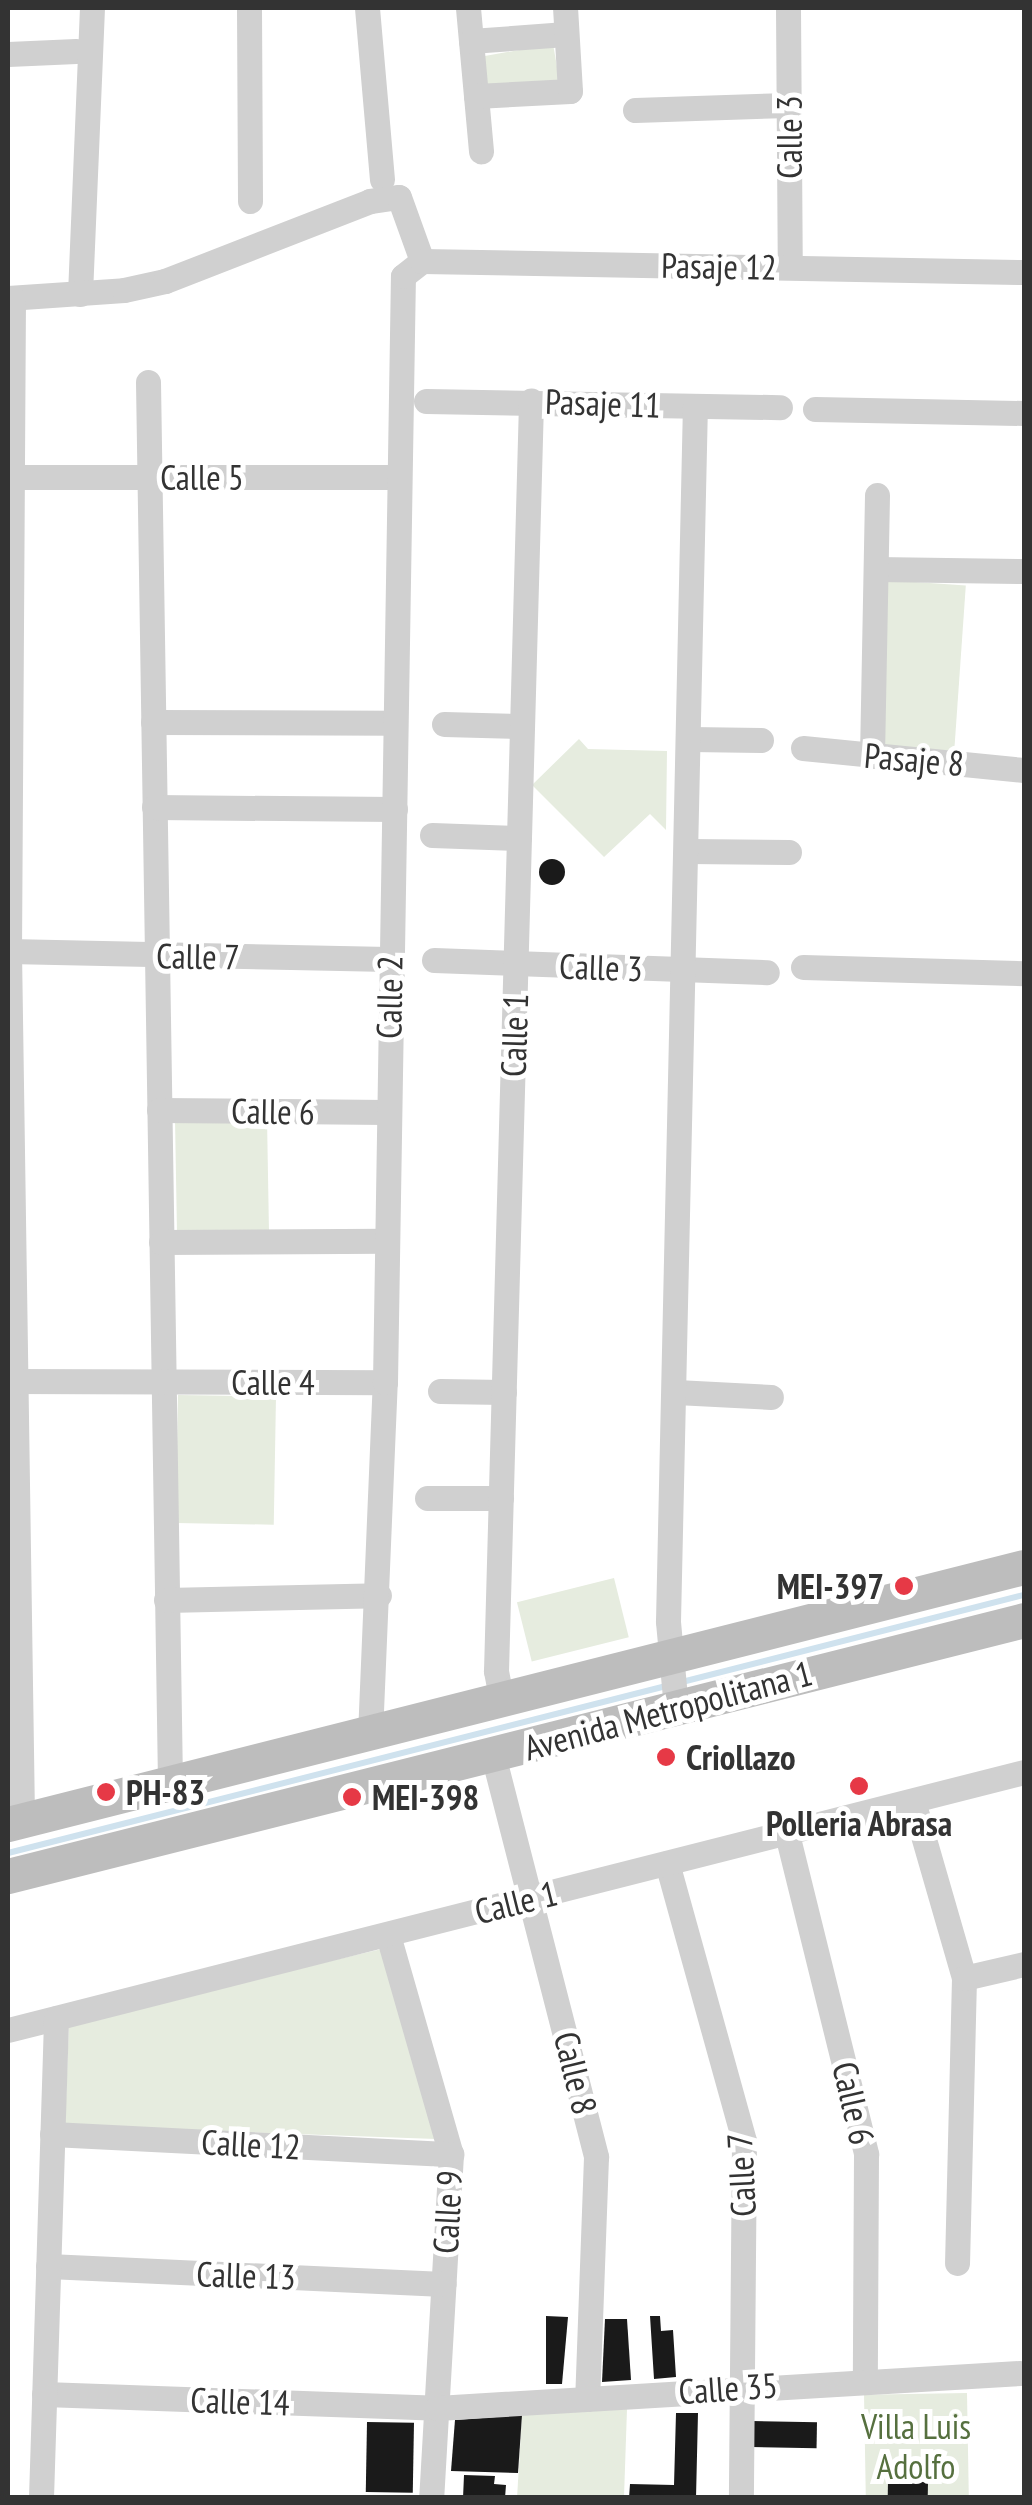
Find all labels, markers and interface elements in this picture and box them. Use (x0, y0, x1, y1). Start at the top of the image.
street label: Calle 3 (768, 95, 810, 179)
street label: Pasaje 12 (661, 244, 777, 288)
street label: Pasaje 11 (545, 380, 661, 426)
street label: Calle 5 (160, 456, 244, 498)
street label: Pasaje 8 (862, 734, 966, 784)
street label: Calle 7 (156, 934, 240, 978)
street label: Calle 3 (559, 945, 643, 989)
street label: Calle 2 (367, 955, 411, 1039)
street label: Calle 1 (492, 993, 536, 1077)
street label: Calle 6 (231, 1089, 315, 1133)
street label: Calle 4 (231, 1361, 315, 1403)
place label: MEI-397 (777, 1565, 884, 1607)
marker: MEI-397 (893, 1575, 915, 1597)
street label: Avenida Metropolitana 1 (519, 1651, 817, 1769)
place label: Criollazo (686, 1736, 796, 1778)
marker: Criollazo (655, 1746, 677, 1768)
place label: PH-83 (126, 1771, 205, 1813)
marker: Polleria Abrasa (848, 1775, 870, 1797)
place label: MEI-398 (372, 1776, 479, 1818)
marker: PH-83 (95, 1781, 117, 1803)
marker: MEI-398 (341, 1786, 363, 1808)
place label: Polleria Abrasa (765, 1802, 953, 1844)
street label: Calle 1 (470, 1872, 562, 1932)
street label: Calle 8 (546, 2027, 606, 2119)
street label: Calle 6 (824, 2058, 884, 2148)
street label: Calle 12 (200, 2120, 302, 2168)
street label: Calle 7 (718, 2132, 764, 2218)
street label: Calle 9 (424, 2169, 470, 2255)
street label: Calle 13 (196, 2252, 296, 2298)
street label: Calle 35 (677, 2364, 779, 2412)
street label: Calle 14 (190, 2378, 290, 2424)
park label: Villa Luis Adolfo (861, 2405, 971, 2487)

